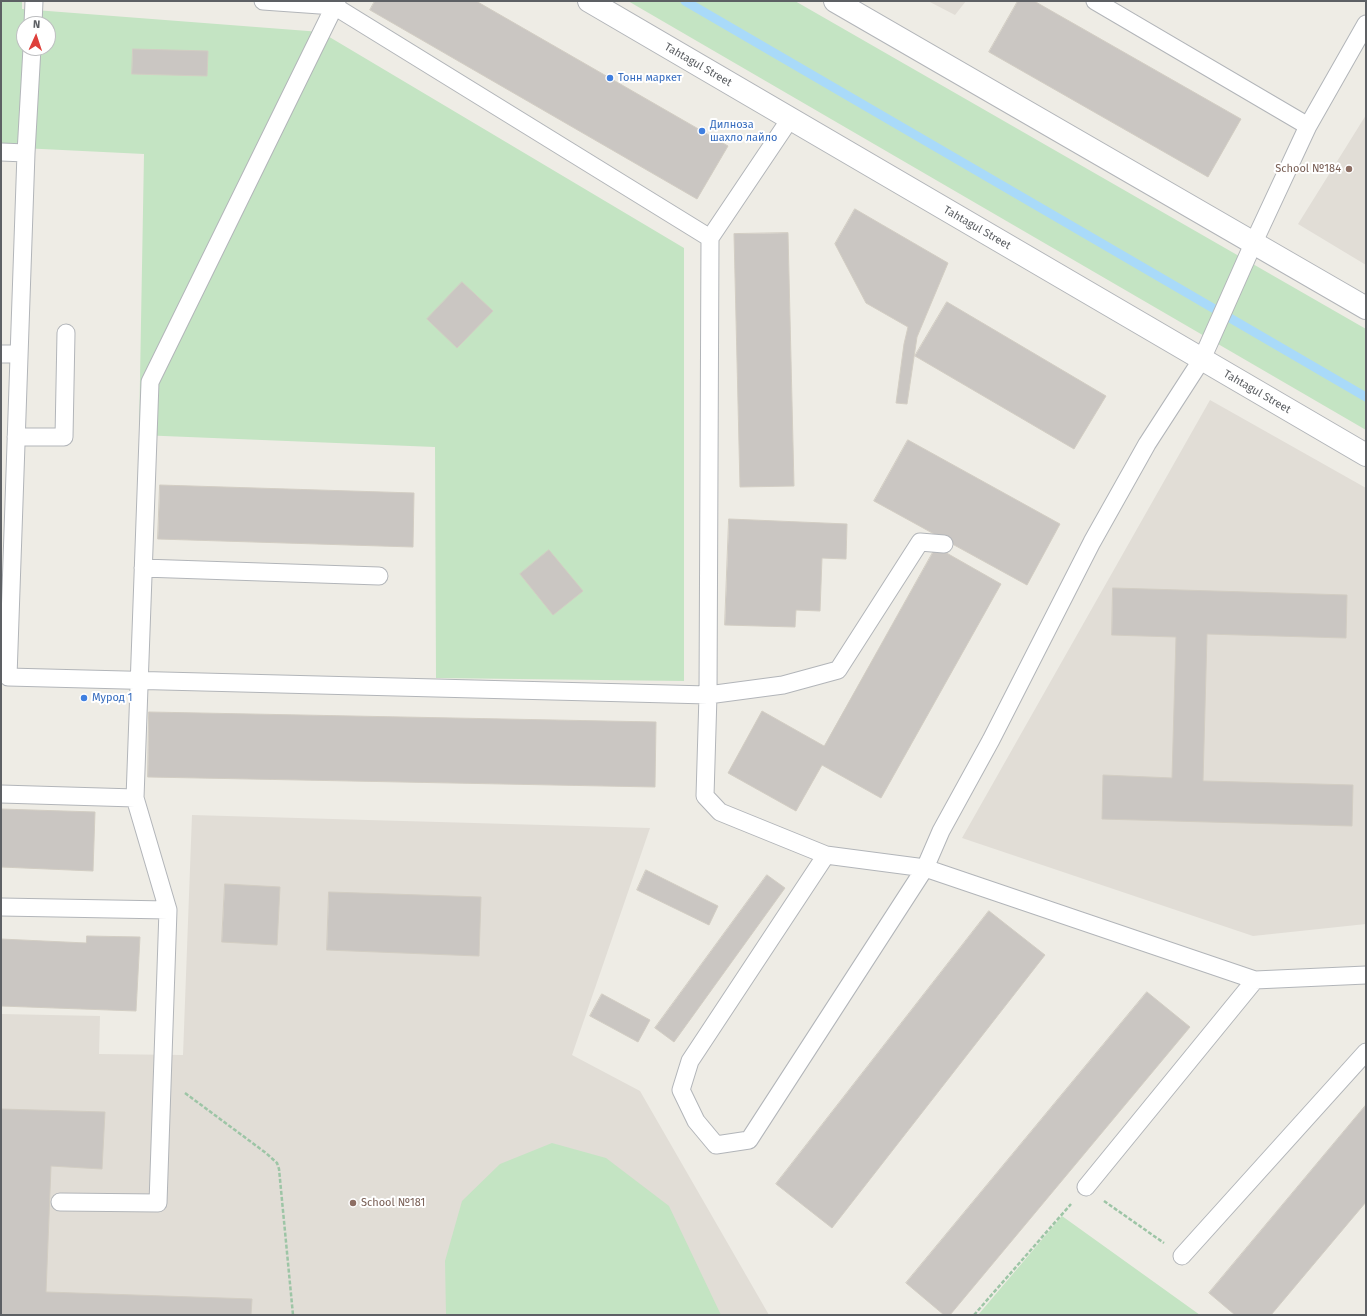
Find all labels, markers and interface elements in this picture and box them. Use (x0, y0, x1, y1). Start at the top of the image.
north arrow (16, 16, 56, 56)
text: N (33, 18, 41, 31)
street label: Tahtagul Street (662, 40, 734, 90)
place label: Тонн маркет (618, 71, 682, 85)
marker: Тонн маркет (605, 73, 615, 83)
place label: Дилноза шахло лайло (710, 118, 777, 144)
marker: Дилноза шахло лайло (697, 126, 707, 136)
place label: School №184 (1275, 162, 1341, 176)
marker: School №184 (1344, 164, 1354, 174)
street label: Tahtagul Street (941, 203, 1013, 253)
street label: Tahtagul Street (1221, 367, 1293, 417)
place label: Мурод 1 (92, 691, 133, 705)
marker: Мурод 1 (79, 693, 89, 703)
place label: School №181 (361, 1196, 425, 1210)
marker: School №181 (348, 1198, 358, 1208)

